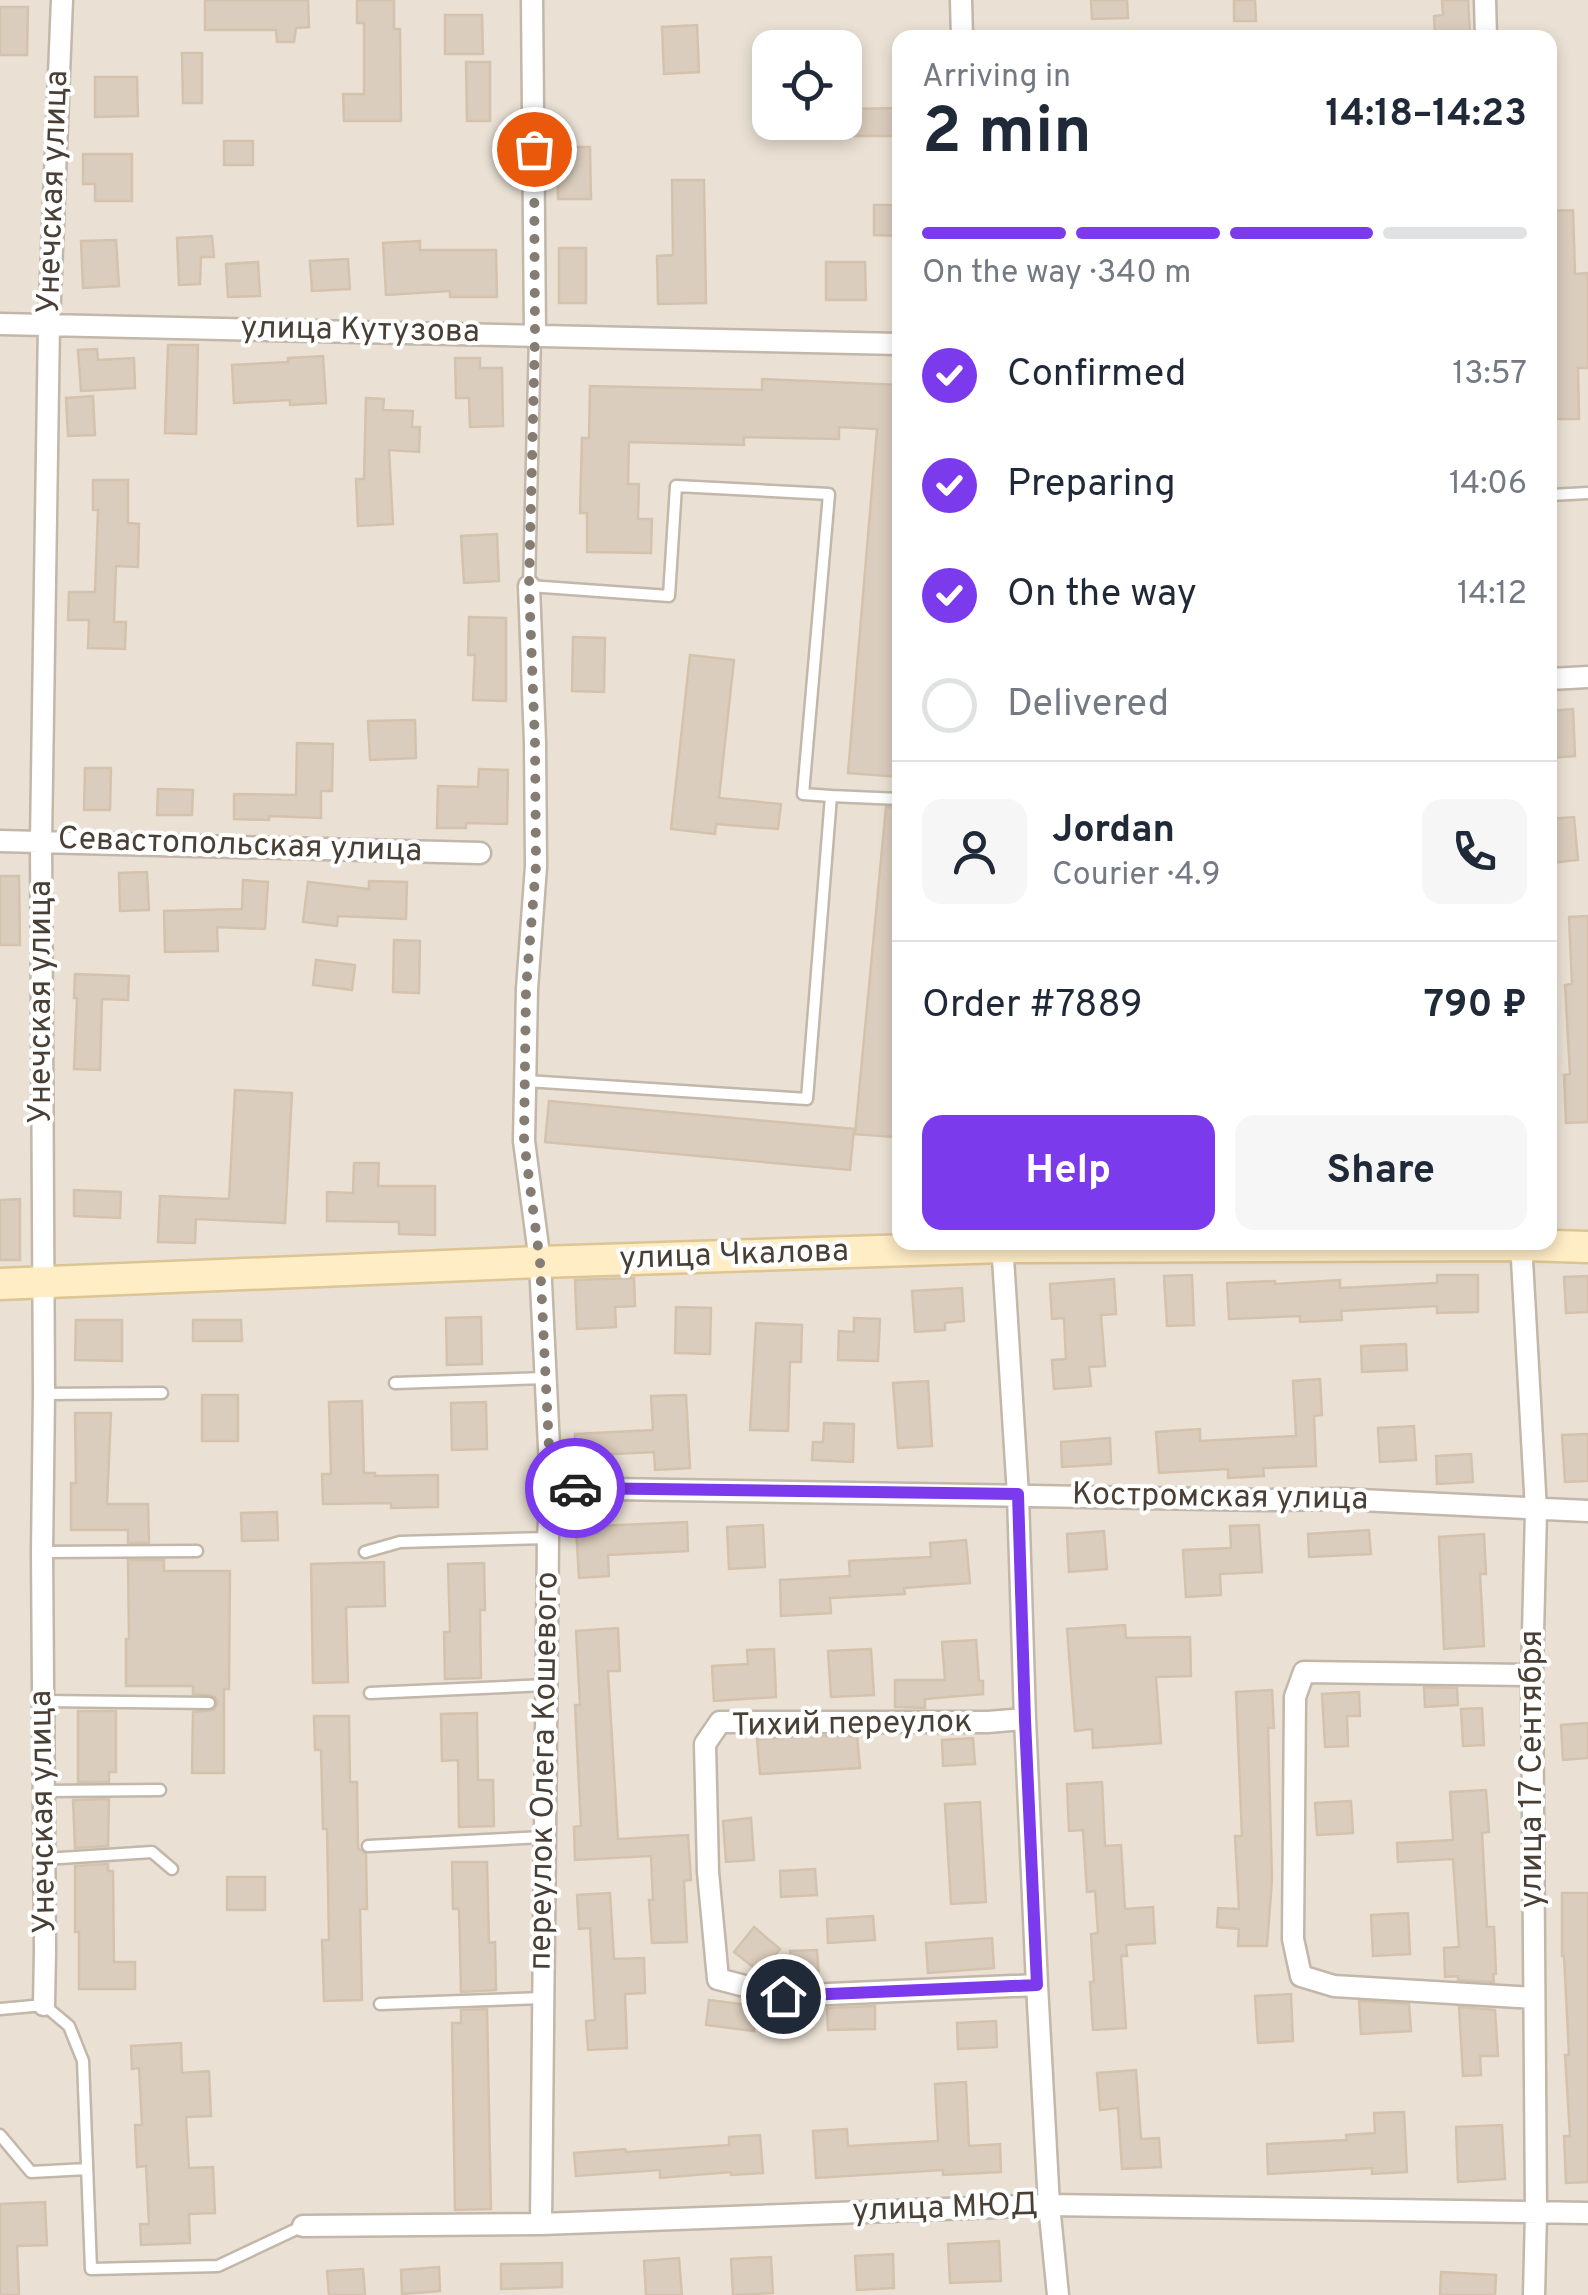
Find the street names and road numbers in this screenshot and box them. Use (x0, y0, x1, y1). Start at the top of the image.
street label: Унечская улица (30, 69, 78, 315)
street label: улица Кутузова (240, 309, 480, 353)
street label: Севастопольская улица (57, 820, 423, 872)
street label: Унечская улица (22, 880, 62, 1124)
street label: улица Чкалова (619, 1232, 849, 1280)
street label: Костромская улица (1071, 1475, 1369, 1521)
street label: переулок Олега Кошевого (522, 1571, 568, 1971)
street label: улица 17 Сентября (1513, 1630, 1553, 1908)
street label: Унечская улица (22, 1690, 66, 1934)
street label: Тихий переулок (731, 1703, 973, 1747)
street label: улица МЮД (851, 2186, 1039, 2232)

